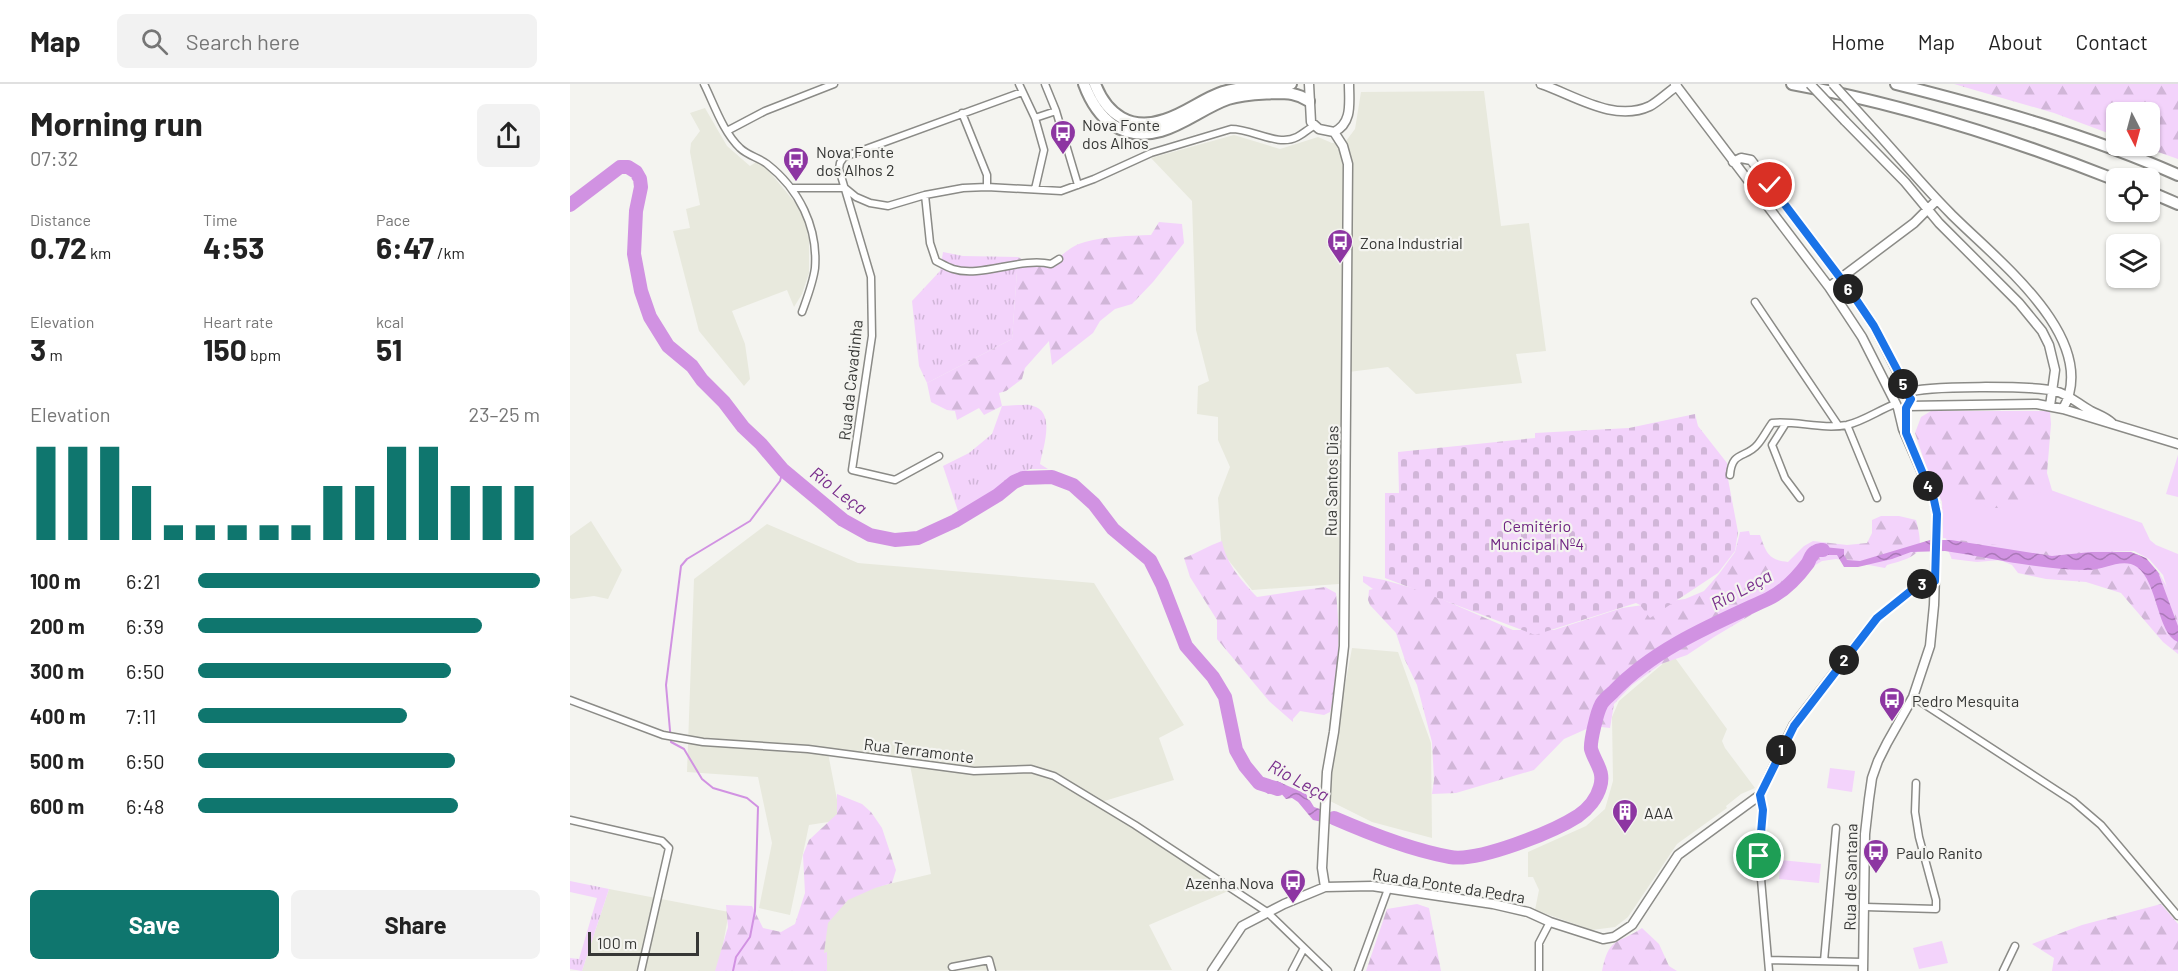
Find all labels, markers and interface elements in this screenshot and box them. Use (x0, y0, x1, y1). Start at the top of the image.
search box (117, 14, 537, 68)
text: Map (30, 24, 81, 58)
icon: search (138, 25, 171, 58)
text: Search here (186, 28, 300, 54)
text: Home (1831, 29, 1885, 54)
text: Map (1918, 29, 1955, 54)
text: About (1988, 29, 2043, 54)
text: Contact (2076, 29, 2148, 54)
north arrow (2106, 102, 2160, 156)
map controls (2106, 102, 2160, 288)
text: Morning run (30, 103, 203, 143)
button: share (477, 104, 540, 167)
place label: Nova Fonte dos Alhos (1082, 115, 1160, 152)
bus stop icon: Nova Fonte dos Alhos (1048, 118, 1078, 156)
place label: Nova Fonte dos Alhos 2 (816, 142, 894, 179)
bus stop icon: Nova Fonte dos Alhos 2 (781, 145, 811, 183)
text: 07:32 (30, 146, 79, 170)
pin (1744, 159, 1795, 210)
icon: check (1753, 168, 1786, 201)
button: locate (2106, 168, 2160, 222)
text: Distance (30, 210, 91, 229)
text: Time (203, 210, 238, 229)
text: Pace (376, 210, 410, 229)
bus stop icon: Zona Industrial (1325, 227, 1355, 265)
text: 0.72 (30, 229, 87, 265)
text: 4:53 (203, 229, 264, 265)
text: 6:47 (376, 229, 434, 265)
place label: Zona Industrial (1360, 233, 1463, 252)
button: layers (2106, 234, 2160, 288)
text: km (87, 243, 111, 262)
text: /km (434, 243, 465, 262)
pin: 6 (1833, 274, 1863, 304)
text: 6 (1844, 279, 1852, 298)
text: Elevation (30, 312, 94, 331)
text: Heart rate (203, 312, 273, 331)
text: kcal (376, 312, 404, 331)
street label: Rua da Cavadinha (834, 319, 866, 441)
text: 3 (30, 331, 46, 367)
text: 150 (203, 331, 247, 367)
text: 51 (376, 331, 402, 367)
text: m (46, 345, 63, 364)
text: bpm (247, 345, 281, 364)
pin: 5 (1888, 369, 1918, 399)
text: 5 (1899, 374, 1907, 393)
text: Elevation (30, 402, 111, 426)
text: 23–25 m (469, 402, 540, 426)
street label: Rua Santos Dias (1321, 425, 1341, 537)
water label: Rio Leça (806, 461, 872, 519)
pin: 4 (1913, 471, 1943, 501)
text: 4 (1923, 476, 1933, 495)
park label: Cemitério Municipal Nº4 (1490, 516, 1584, 553)
water label: Rio Leça (1707, 564, 1775, 614)
text: 100 m (30, 569, 81, 593)
text: 6:21 (126, 569, 161, 593)
pin: 3 (1907, 569, 1937, 599)
text: 3 (1918, 574, 1926, 593)
text: 200 m (30, 614, 85, 638)
text: 6:39 (126, 614, 164, 638)
pin: 2 (1829, 645, 1859, 675)
text: 2 (1840, 650, 1848, 669)
text: 300 m (30, 659, 84, 683)
text: 6:50 (126, 659, 165, 683)
bus stop icon: Pedro Mesquita (1877, 685, 1907, 723)
place label: Pedro Mesquita (1912, 691, 2019, 710)
text: 400 m (30, 704, 86, 728)
text: 7:11 (126, 704, 156, 728)
street label: Rua Terramonte (863, 734, 975, 766)
pin: 1 (1766, 735, 1796, 765)
text: 1 (1778, 740, 1784, 759)
text: 500 m (30, 749, 84, 773)
text: 6:50 (126, 749, 165, 773)
water label: Rio Leça (1265, 754, 1333, 806)
text: 600 m (30, 794, 84, 818)
text: 6:48 (126, 794, 165, 818)
building icon: AAA (1610, 797, 1640, 835)
place label: AAA (1644, 803, 1673, 822)
street label: Rua de Santana (1840, 823, 1860, 931)
pin (1733, 830, 1784, 881)
bus stop icon: Paulo Ranito (1861, 837, 1891, 875)
icon: arrive (1742, 839, 1775, 872)
place label: Paulo Ranito (1896, 843, 1983, 862)
street label: Rua da Ponte da Pedra (1371, 864, 1527, 906)
bus stop icon: Azenha Nova (1278, 867, 1308, 905)
place label: Azenha Nova (1185, 873, 1274, 892)
button: Save (30, 890, 279, 959)
button: Share (291, 890, 540, 959)
scale bar (588, 929, 699, 956)
text: 100 m (597, 933, 637, 952)

